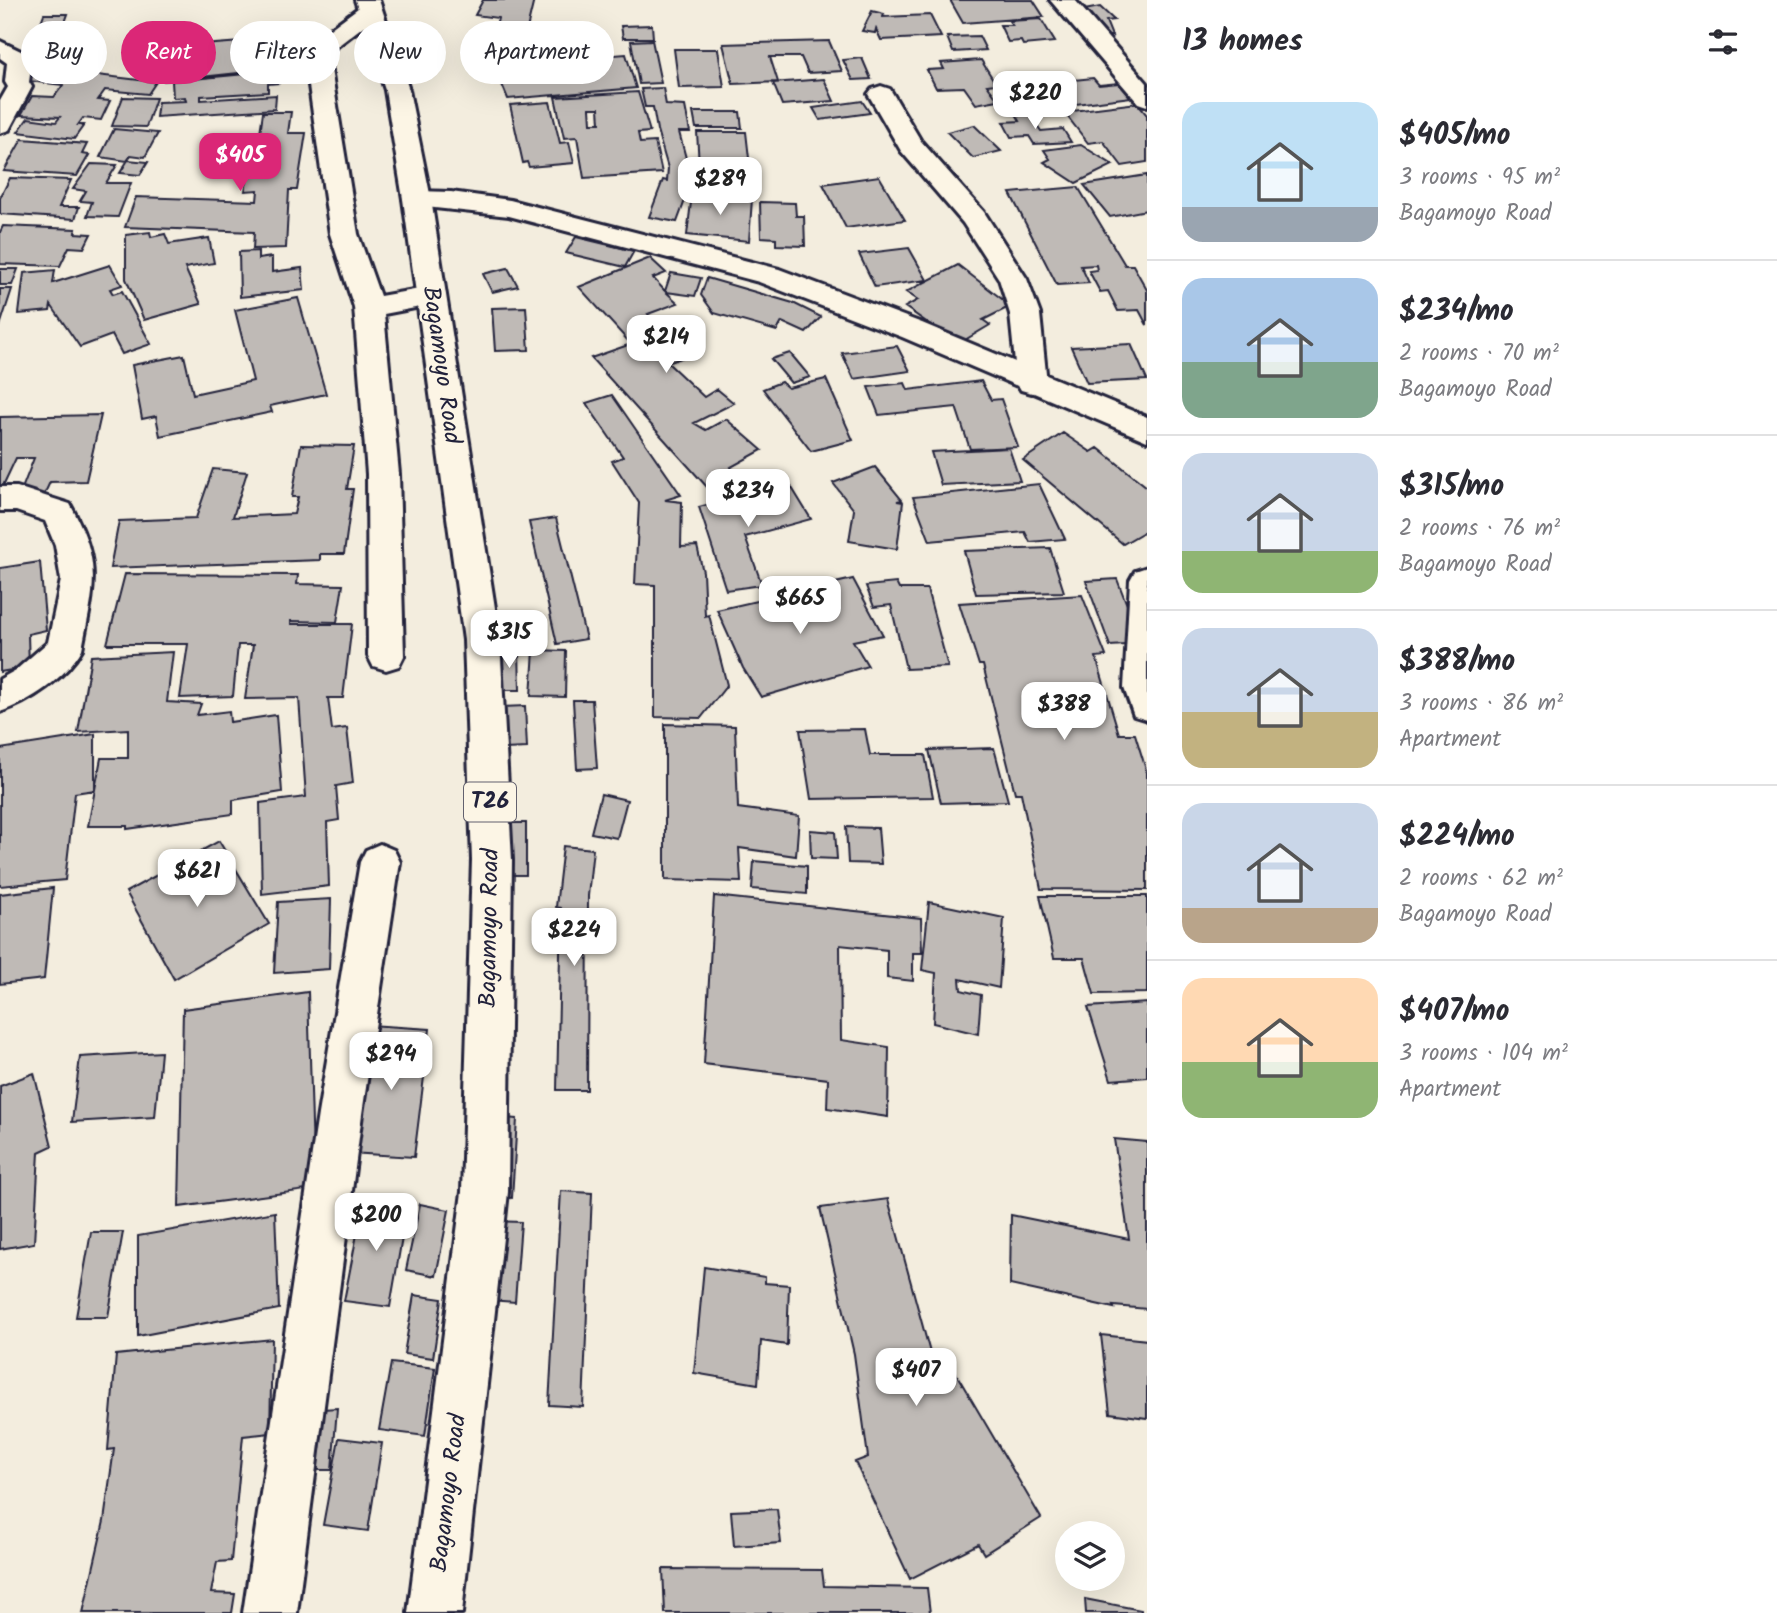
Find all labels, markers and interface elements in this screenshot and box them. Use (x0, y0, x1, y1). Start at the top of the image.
text: 13 homes (1182, 18, 1303, 66)
chip: Buy (21, 21, 107, 84)
chip: Rent (121, 21, 216, 84)
chip: Filters (230, 21, 340, 84)
chip: New (354, 21, 446, 84)
chip: Apartment (460, 21, 614, 84)
icon: filters (1704, 23, 1742, 61)
pin: $220 (994, 72, 1076, 131)
text: $220 (1009, 76, 1061, 112)
text: $405/mo (1399, 112, 1510, 160)
icon: home (1238, 130, 1322, 214)
pin: $405 (199, 134, 281, 193)
text: $405 (215, 138, 265, 174)
pin: $289 (679, 158, 761, 217)
text: 3 rooms · 95 m² (1399, 160, 1560, 196)
text: $289 (694, 162, 746, 198)
text: Bagamoyo Road (1399, 196, 1551, 232)
street label: Bagamoyo Road (411, 284, 472, 447)
text: $234/mo (1399, 288, 1514, 336)
icon: home (1238, 306, 1322, 390)
pin: $214 (625, 316, 707, 375)
text: $214 (643, 320, 689, 356)
text: 2 rooms · 70 m² (1399, 336, 1559, 372)
text: Bagamoyo Road (1399, 372, 1551, 408)
text: $315/mo (1399, 463, 1504, 511)
pin: $234 (707, 470, 789, 529)
text: $234 (722, 474, 774, 510)
icon: home (1238, 481, 1322, 565)
text: 2 rooms · 76 m² (1399, 511, 1560, 547)
text: Bagamoyo Road (1399, 547, 1551, 583)
pin: $665 (759, 576, 841, 636)
text: $665 (775, 581, 825, 617)
pin: $315 (468, 610, 550, 670)
text: $315 (487, 615, 531, 651)
text: $388/mo (1399, 638, 1515, 686)
icon: home (1238, 656, 1322, 740)
pin: $388 (1023, 682, 1105, 742)
text: 3 rooms · 86 m² (1399, 686, 1563, 722)
text: $388 (1037, 687, 1091, 723)
text: Apartment (1399, 722, 1501, 758)
road number: T26 (464, 782, 516, 822)
text: $224/mo (1399, 813, 1515, 861)
icon: home (1238, 831, 1322, 915)
street label: Bagamoyo Road (469, 847, 511, 1008)
pin: $621 (156, 850, 238, 909)
text: $621 (174, 854, 220, 890)
text: 2 rooms · 62 m² (1399, 861, 1563, 897)
text: Bagamoyo Road (1399, 897, 1551, 933)
pin: $224 (533, 908, 615, 968)
text: $224 (548, 913, 600, 949)
text: $407/mo (1399, 988, 1509, 1036)
icon: home (1238, 1006, 1322, 1090)
pin: $294 (350, 1032, 432, 1092)
text: 3 rooms · 104 m² (1399, 1036, 1568, 1072)
text: $294 (365, 1037, 417, 1073)
text: Apartment (1399, 1072, 1501, 1108)
pin: $200 (335, 1194, 417, 1253)
text: $200 (351, 1198, 401, 1234)
pin: $407 (875, 1348, 957, 1408)
text: $407 (892, 1353, 940, 1389)
street label: Bagamoyo Road (420, 1411, 478, 1574)
map controls (1055, 1521, 1125, 1591)
button: layers (1055, 1521, 1125, 1591)

